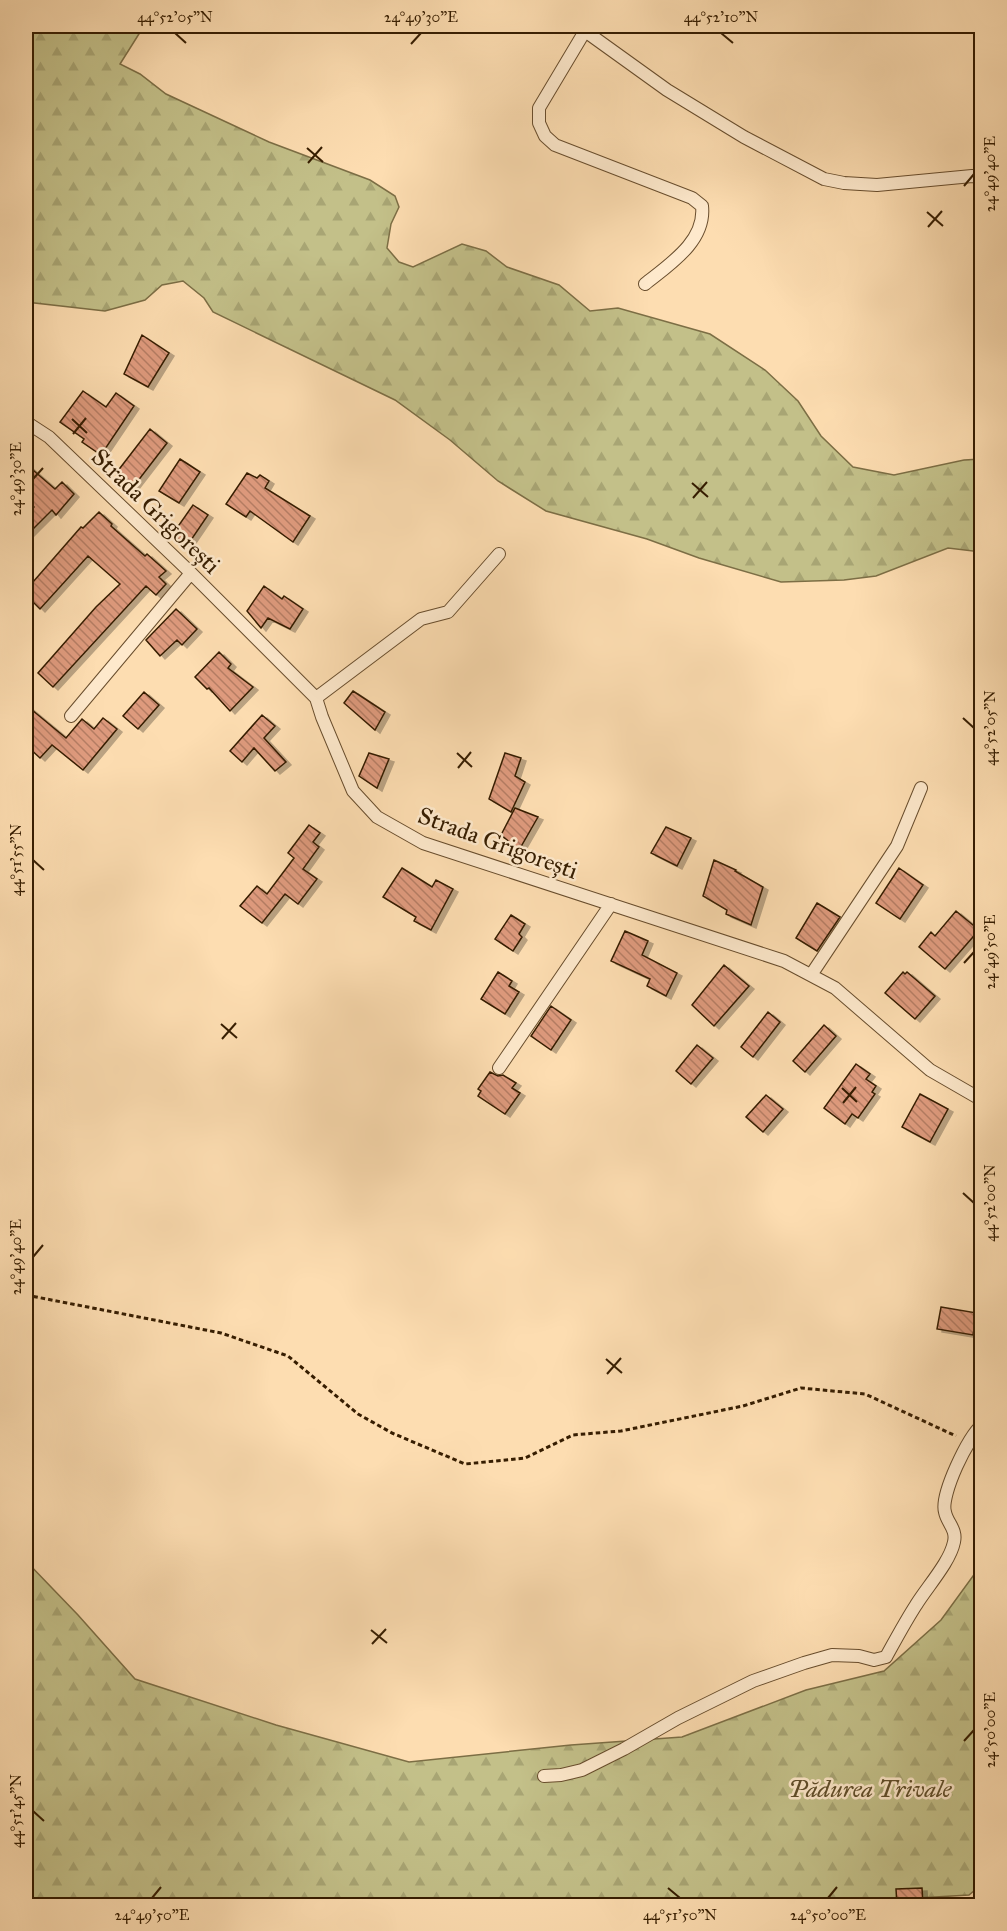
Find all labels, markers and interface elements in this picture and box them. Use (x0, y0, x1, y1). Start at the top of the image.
text: 44°52'05"N (137, 8, 213, 26)
text: 24°49'30"E (384, 8, 458, 26)
text: 44°52'10"N (684, 8, 759, 26)
text: 24°49'40"E (981, 136, 999, 212)
text: 24°49'30"E (7, 442, 25, 516)
street label: Strada Grigorești (85, 442, 227, 580)
text: 44°52'05"N (981, 690, 999, 766)
street label: Strada Grigorești (414, 800, 582, 886)
text: 44°51'55"N (7, 824, 25, 896)
text: 24°49'50"E (981, 914, 999, 989)
text: 44°52'00"N (981, 1164, 999, 1242)
text: 24°49'40"E (7, 1219, 25, 1295)
text: 24°50'00"E (981, 1692, 999, 1768)
text: 44°51'45"N (7, 1774, 25, 1848)
park label: Pădurea Trivale (788, 1774, 953, 1804)
text: 24°49'50"E (115, 1906, 190, 1924)
text: 44°51'50"N (643, 1906, 717, 1924)
text: 24°50'00"E (790, 1906, 866, 1924)

